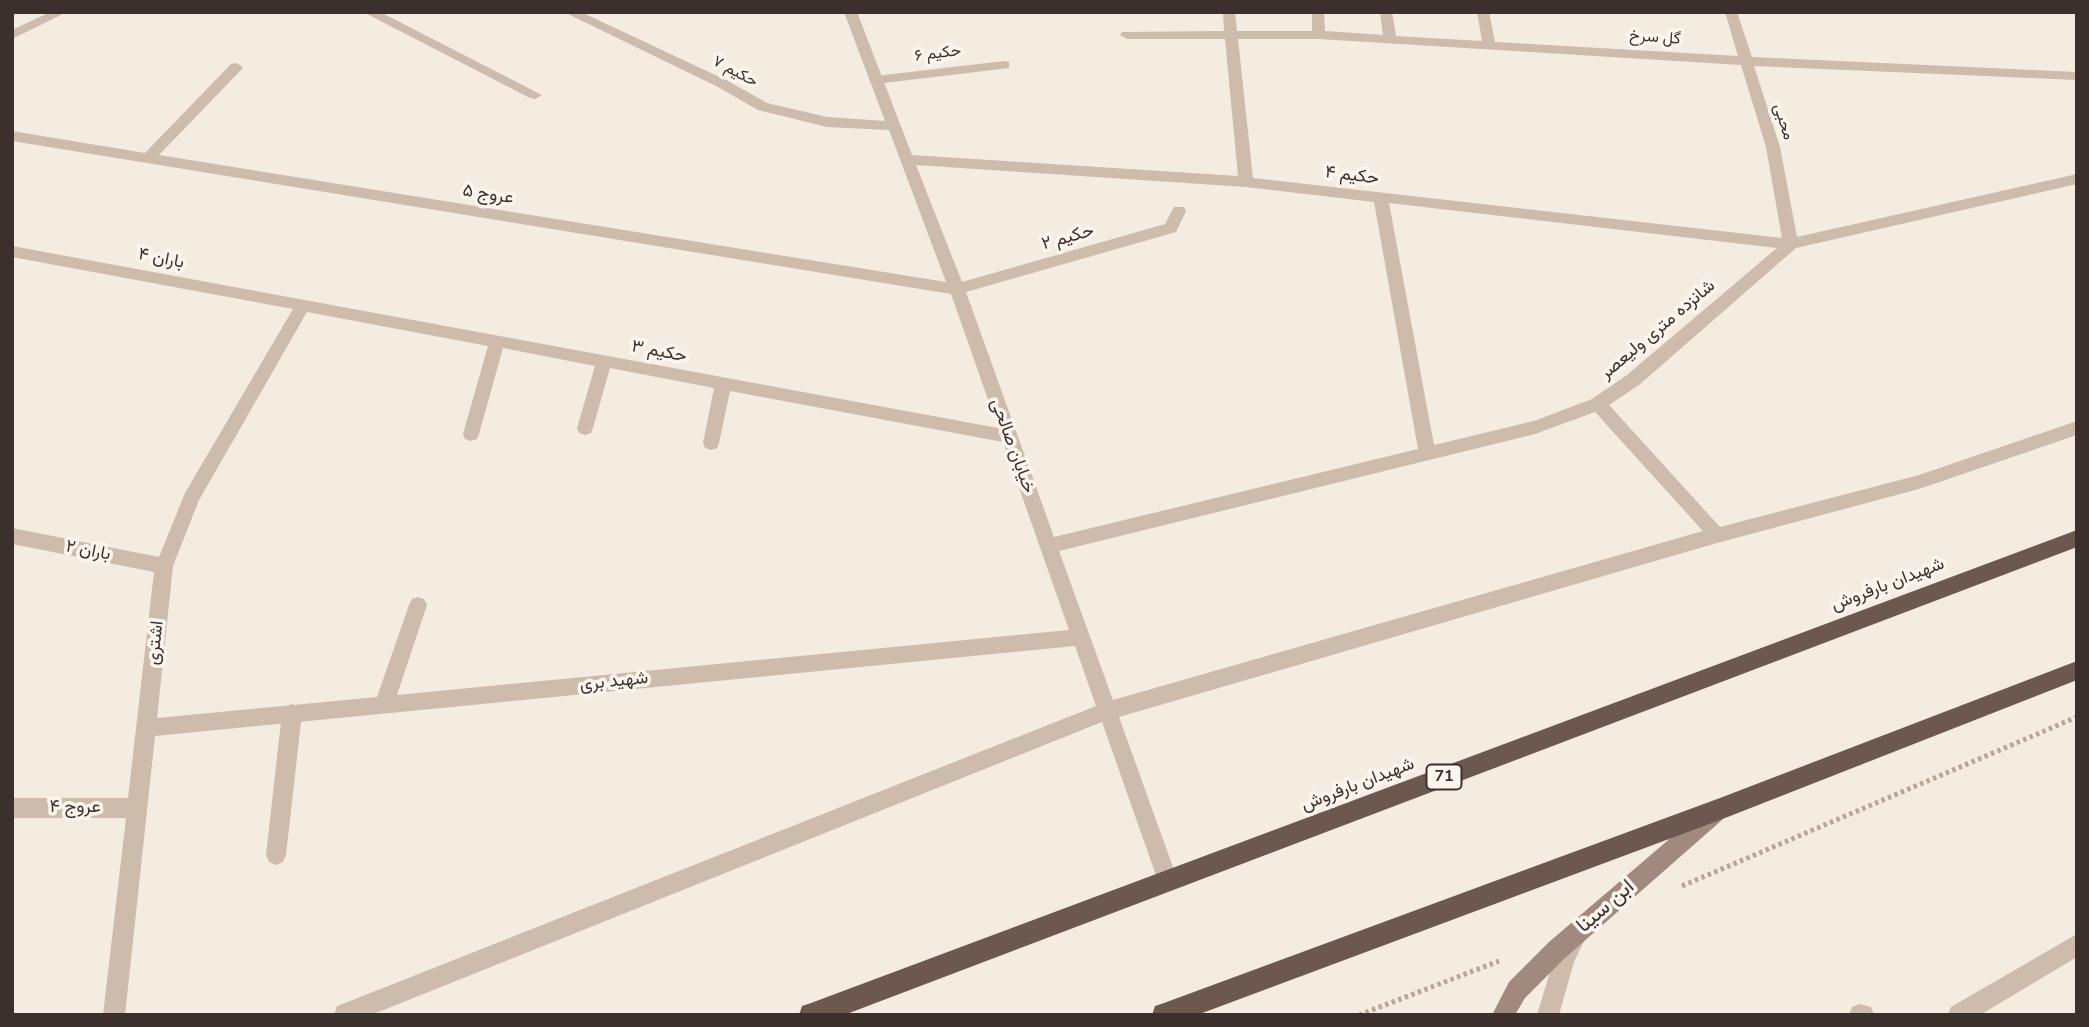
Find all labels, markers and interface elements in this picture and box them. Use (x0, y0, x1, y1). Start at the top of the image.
street label: گل سرخ (1629, 27, 1681, 49)
street label: حکیم ۶ (914, 42, 962, 66)
street label: حکیم ۷ (709, 52, 761, 92)
street label: محبی (1768, 102, 1798, 142)
street label: حکیم ۴ (1324, 162, 1380, 190)
street label: عروج ۵ (461, 180, 515, 210)
street label: حکیم ۲ (1039, 220, 1097, 256)
street label: باران ۴ (136, 244, 186, 274)
street label: شانزده متری ولیعصر (1596, 275, 1720, 385)
street label: حکیم ۳ (630, 336, 688, 368)
street label: خیابان صالحی (985, 396, 1039, 496)
street label: باران ۲ (64, 536, 112, 566)
street label: شهیدان بارفروش (1828, 554, 1948, 616)
street label: اشتری (143, 620, 169, 666)
street label: شهید بری (579, 668, 649, 696)
street label: شهیدان بارفروش (1298, 754, 1418, 816)
road number: 71 (1426, 764, 1462, 790)
street label: عروج ۴ (49, 797, 101, 819)
street label: ابن سینا (1572, 875, 1640, 939)

